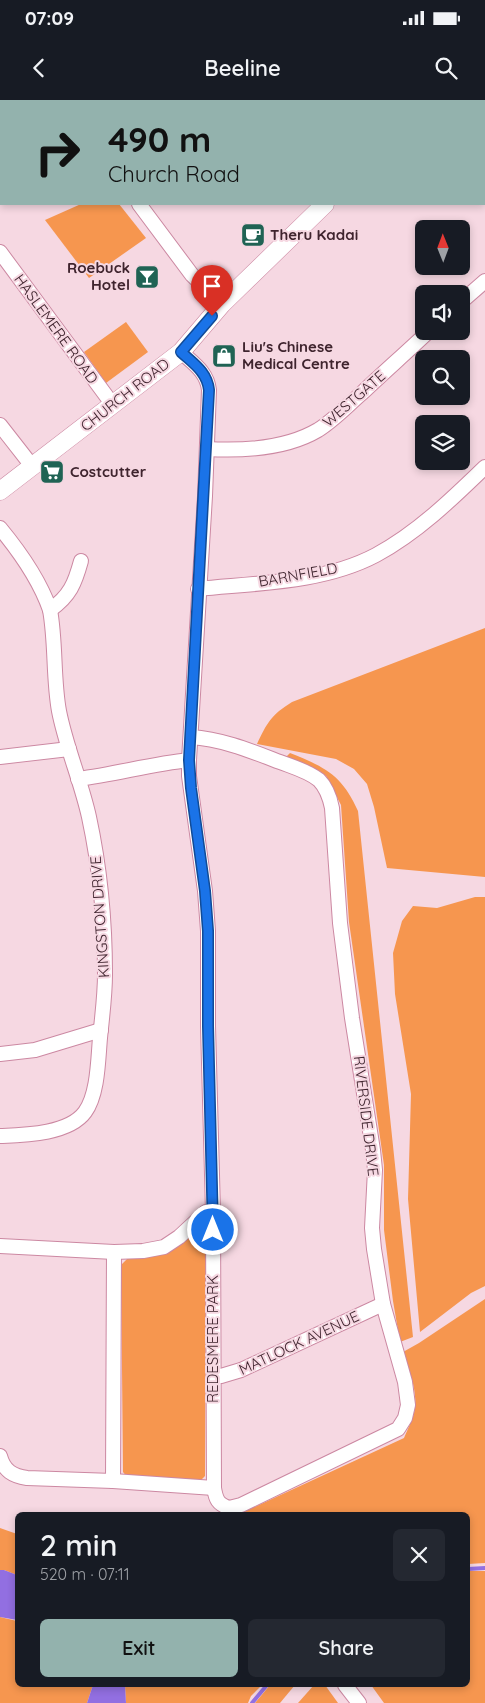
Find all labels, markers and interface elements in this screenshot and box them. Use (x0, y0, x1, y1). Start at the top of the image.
text: 07:09 (25, 6, 74, 30)
icon: back (25, 54, 53, 82)
text: Beeline (204, 54, 281, 82)
icon: search (432, 54, 460, 82)
text: 490 m (108, 117, 211, 161)
icon: right (25, 120, 90, 185)
text: Church Road (108, 160, 240, 188)
north arrow (415, 220, 470, 275)
map controls (415, 220, 470, 470)
cafe icon: Theru Kadai (240, 222, 266, 248)
place label: Theru Kadai (270, 225, 358, 244)
place label: Roebuck Hotel (67, 258, 130, 294)
bar icon: Roebuck Hotel (134, 264, 160, 290)
pin (191, 265, 233, 316)
street label: HASLEMERE ROAD (10, 270, 103, 387)
icon: arrive (198, 272, 226, 300)
button: sound (415, 285, 470, 340)
place label: Liu's Chinese Medical Centre (242, 337, 350, 373)
shop icon: Liu's Chinese Medical Centre (211, 343, 237, 369)
button: search (415, 350, 470, 405)
street label: CHURCH ROAD (76, 354, 173, 435)
street label: WESTGATE (318, 366, 389, 431)
button: layers (415, 415, 470, 470)
supermarket icon: Costcutter (39, 459, 65, 485)
place label: Costcutter (70, 462, 147, 481)
street label: BARNFIELD (257, 558, 339, 591)
street label: KINGSTON DRIVE (86, 856, 113, 979)
street label: RIVERSIDE DRIVE (350, 1055, 383, 1177)
position arrow (186, 1203, 238, 1255)
street label: REDESMERE PARK (203, 1275, 222, 1403)
street label: MATLOCK AVENUE (236, 1306, 362, 1379)
text: 2 min (40, 1526, 117, 1564)
button: close (393, 1529, 445, 1581)
text: 520 m · 07:11 (40, 1564, 130, 1584)
button: Exit (40, 1619, 238, 1677)
button: Share (248, 1619, 445, 1677)

